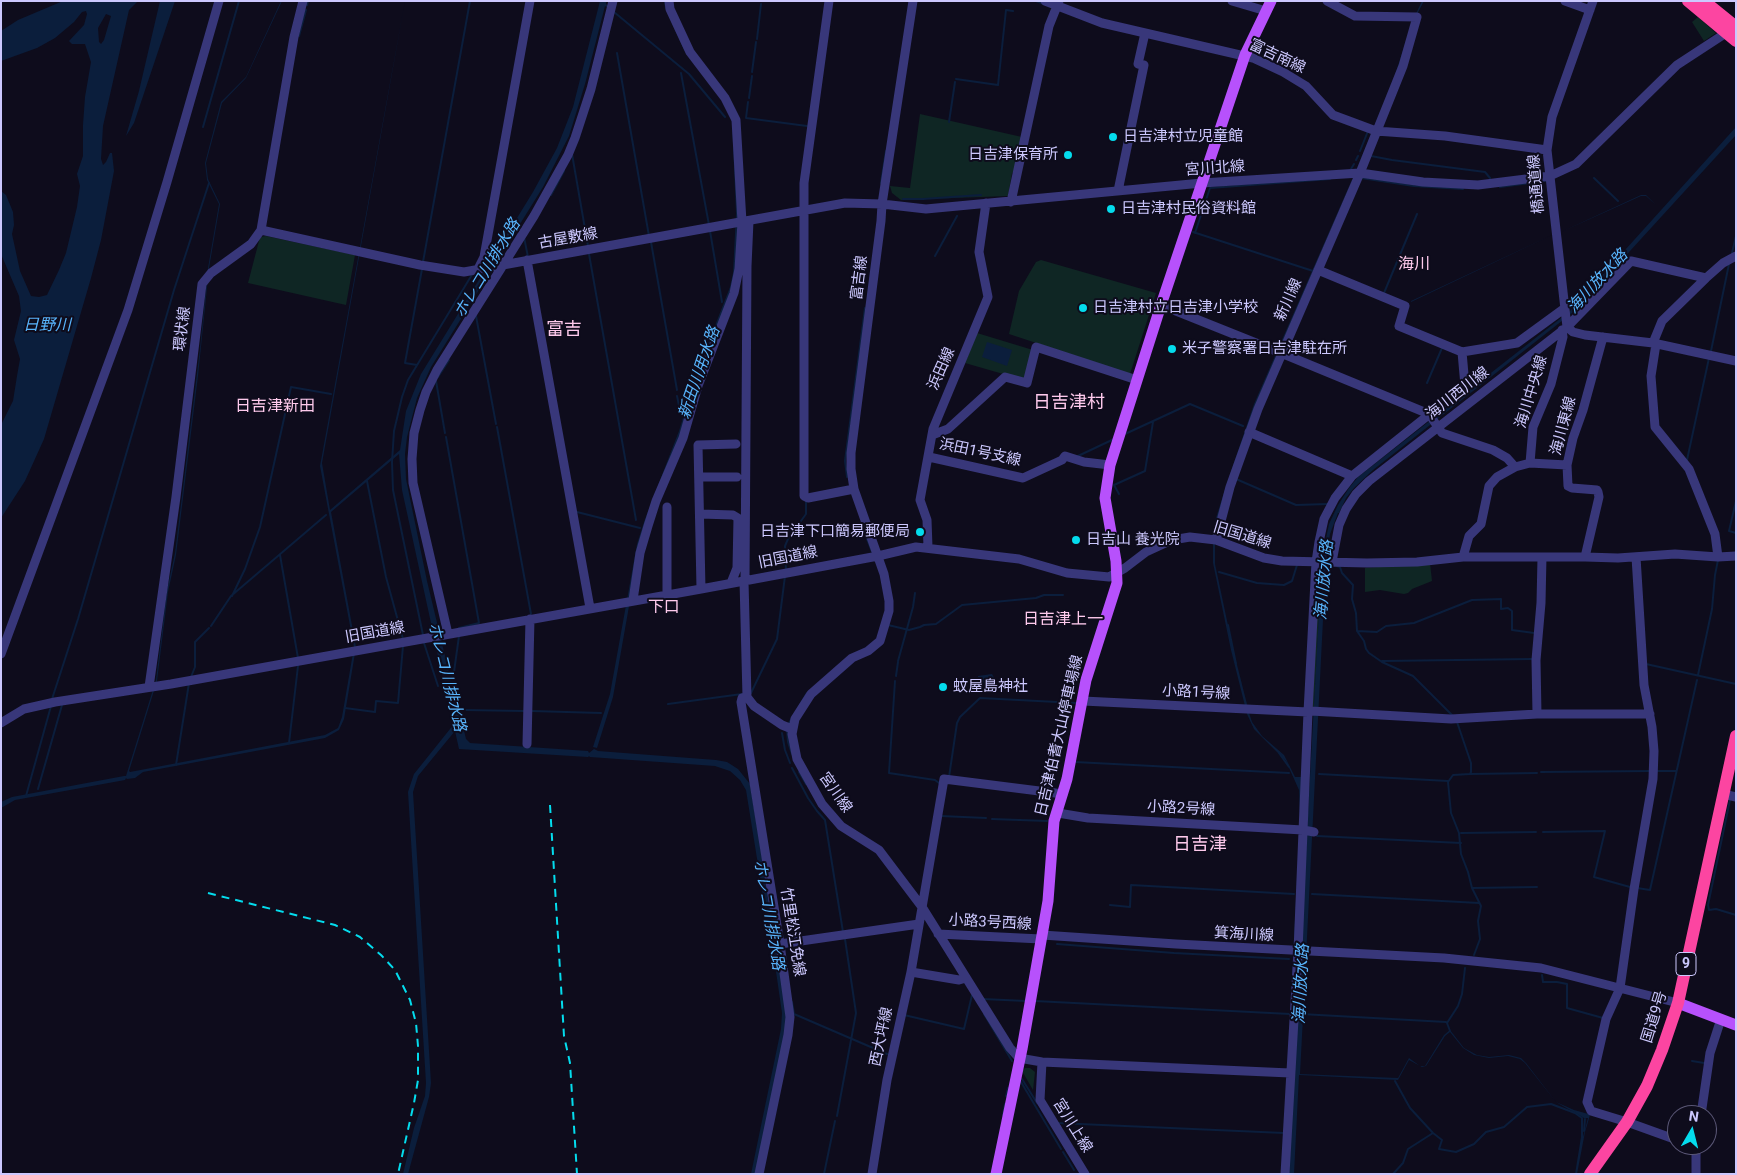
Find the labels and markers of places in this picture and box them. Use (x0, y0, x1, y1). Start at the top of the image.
place label: 日吉津村立児童館 (1123, 128, 1243, 146)
marker: 日吉津村立児童館 (1107, 131, 1119, 143)
place label: 日吉津保育所 (968, 146, 1058, 164)
marker: 日吉津保育所 (1062, 149, 1074, 161)
place label: 日吉津村民俗資料館 (1121, 200, 1256, 218)
marker: 日吉津村民俗資料館 (1105, 203, 1117, 215)
place label: 日吉津村立日吉津小学校 (1093, 299, 1258, 317)
marker: 日吉津村立日吉津小学校 (1077, 302, 1089, 314)
place label: 米子警察署日吉津駐在所 (1182, 340, 1347, 358)
marker: 米子警察署日吉津駐在所 (1166, 343, 1178, 355)
place label: 日吉津下口簡易郵便局 (760, 523, 910, 541)
marker: 日吉津下口簡易郵便局 (914, 526, 926, 538)
place label: 日吉山 養光院 (1086, 531, 1180, 549)
marker: 日吉山 養光院 (1070, 534, 1082, 546)
place label: 蚊屋島神社 (953, 678, 1028, 696)
marker: 蚊屋島神社 (937, 681, 949, 693)

